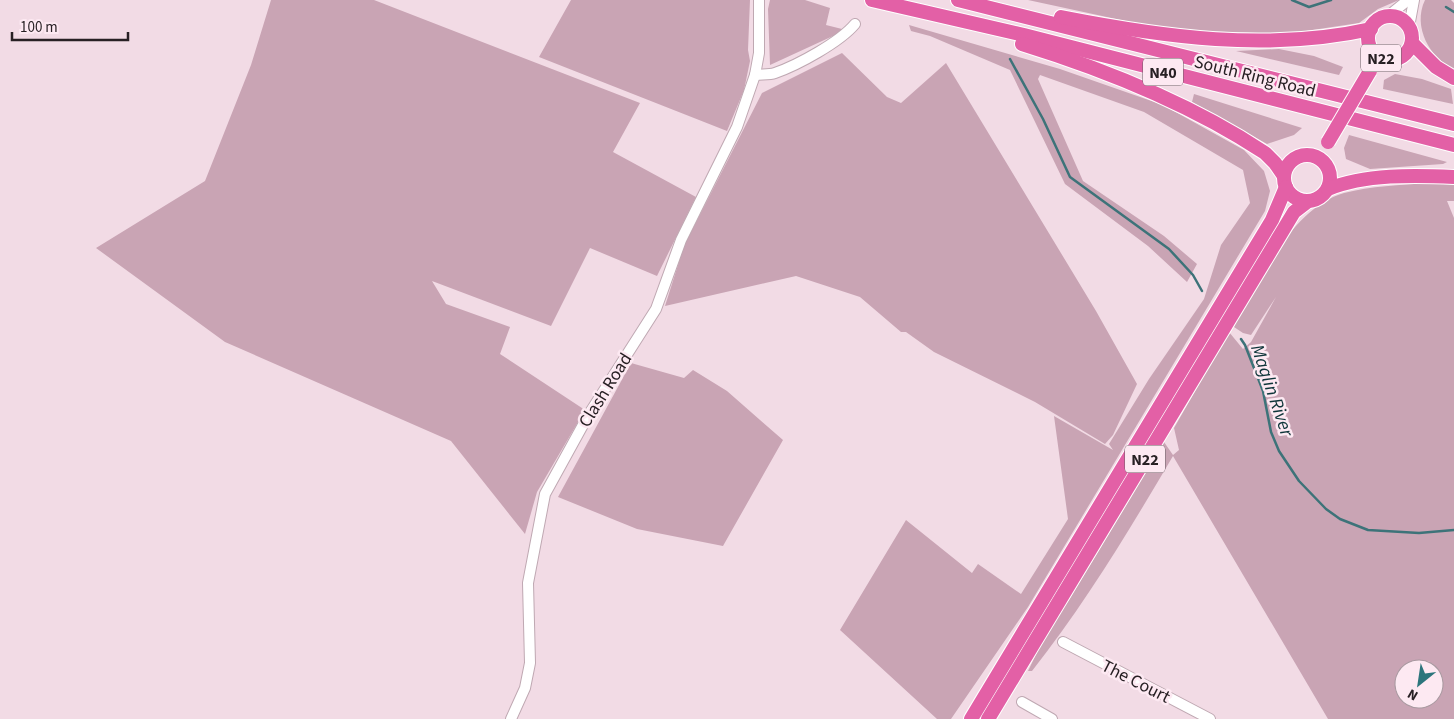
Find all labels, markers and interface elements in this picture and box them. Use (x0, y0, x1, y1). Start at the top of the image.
scale bar (12, 10, 129, 42)
text: 100 m (20, 17, 58, 38)
road number: N22 (1361, 44, 1401, 72)
street label: South Ring Road (1191, 49, 1318, 104)
road number: N40 (1143, 58, 1183, 86)
water label: Maglin River (1243, 341, 1300, 442)
street label: Clash Road (573, 348, 638, 432)
road number: N22 (1125, 446, 1165, 472)
street label: The Court (1097, 653, 1174, 709)
north arrow (1394, 659, 1444, 709)
text: N (1404, 683, 1422, 705)

